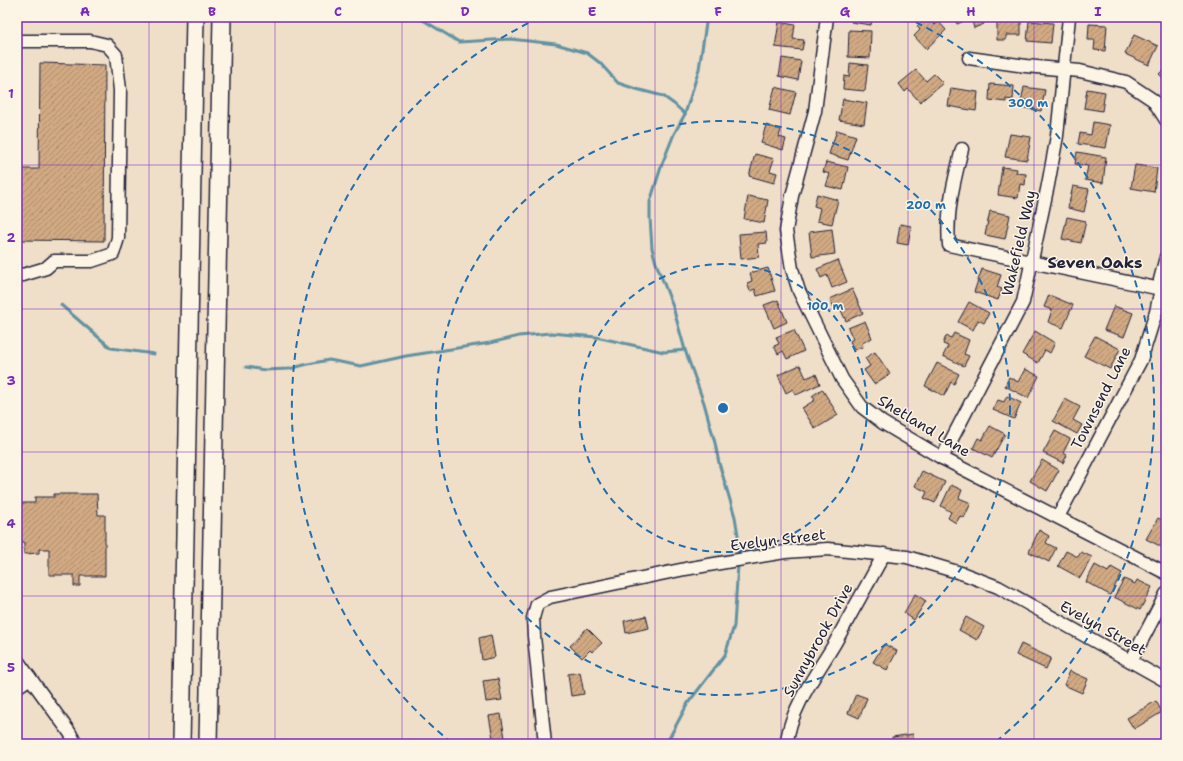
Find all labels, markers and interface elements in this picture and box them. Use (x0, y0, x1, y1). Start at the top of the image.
text: A (80, 3, 90, 20)
text: B (208, 3, 216, 20)
text: C (334, 3, 342, 20)
text: D (460, 3, 470, 20)
text: E (588, 3, 597, 20)
text: F (714, 3, 722, 20)
text: G (840, 3, 851, 20)
text: H (966, 3, 976, 20)
text: I (1094, 3, 1102, 20)
text: 1 (8, 85, 14, 102)
text: 300 m (1008, 95, 1048, 111)
street label: Wakefield Way (997, 188, 1041, 298)
text: 200 m (906, 197, 946, 213)
text: 2 (6, 229, 16, 246)
district label: Seven Oaks (1048, 252, 1142, 273)
text: 100 m (807, 298, 844, 314)
street label: Townsend Lane (1066, 343, 1136, 453)
text: 3 (6, 372, 16, 389)
street label: Shetland Lane (874, 390, 974, 462)
centre of rings (716, 401, 730, 415)
text: 4 (6, 515, 16, 532)
street label: Evelyn Street (729, 524, 827, 556)
street label: Sunnybrook Drive (778, 580, 858, 700)
street label: Evelyn Street (1056, 596, 1150, 660)
text: 5 (7, 659, 15, 676)

